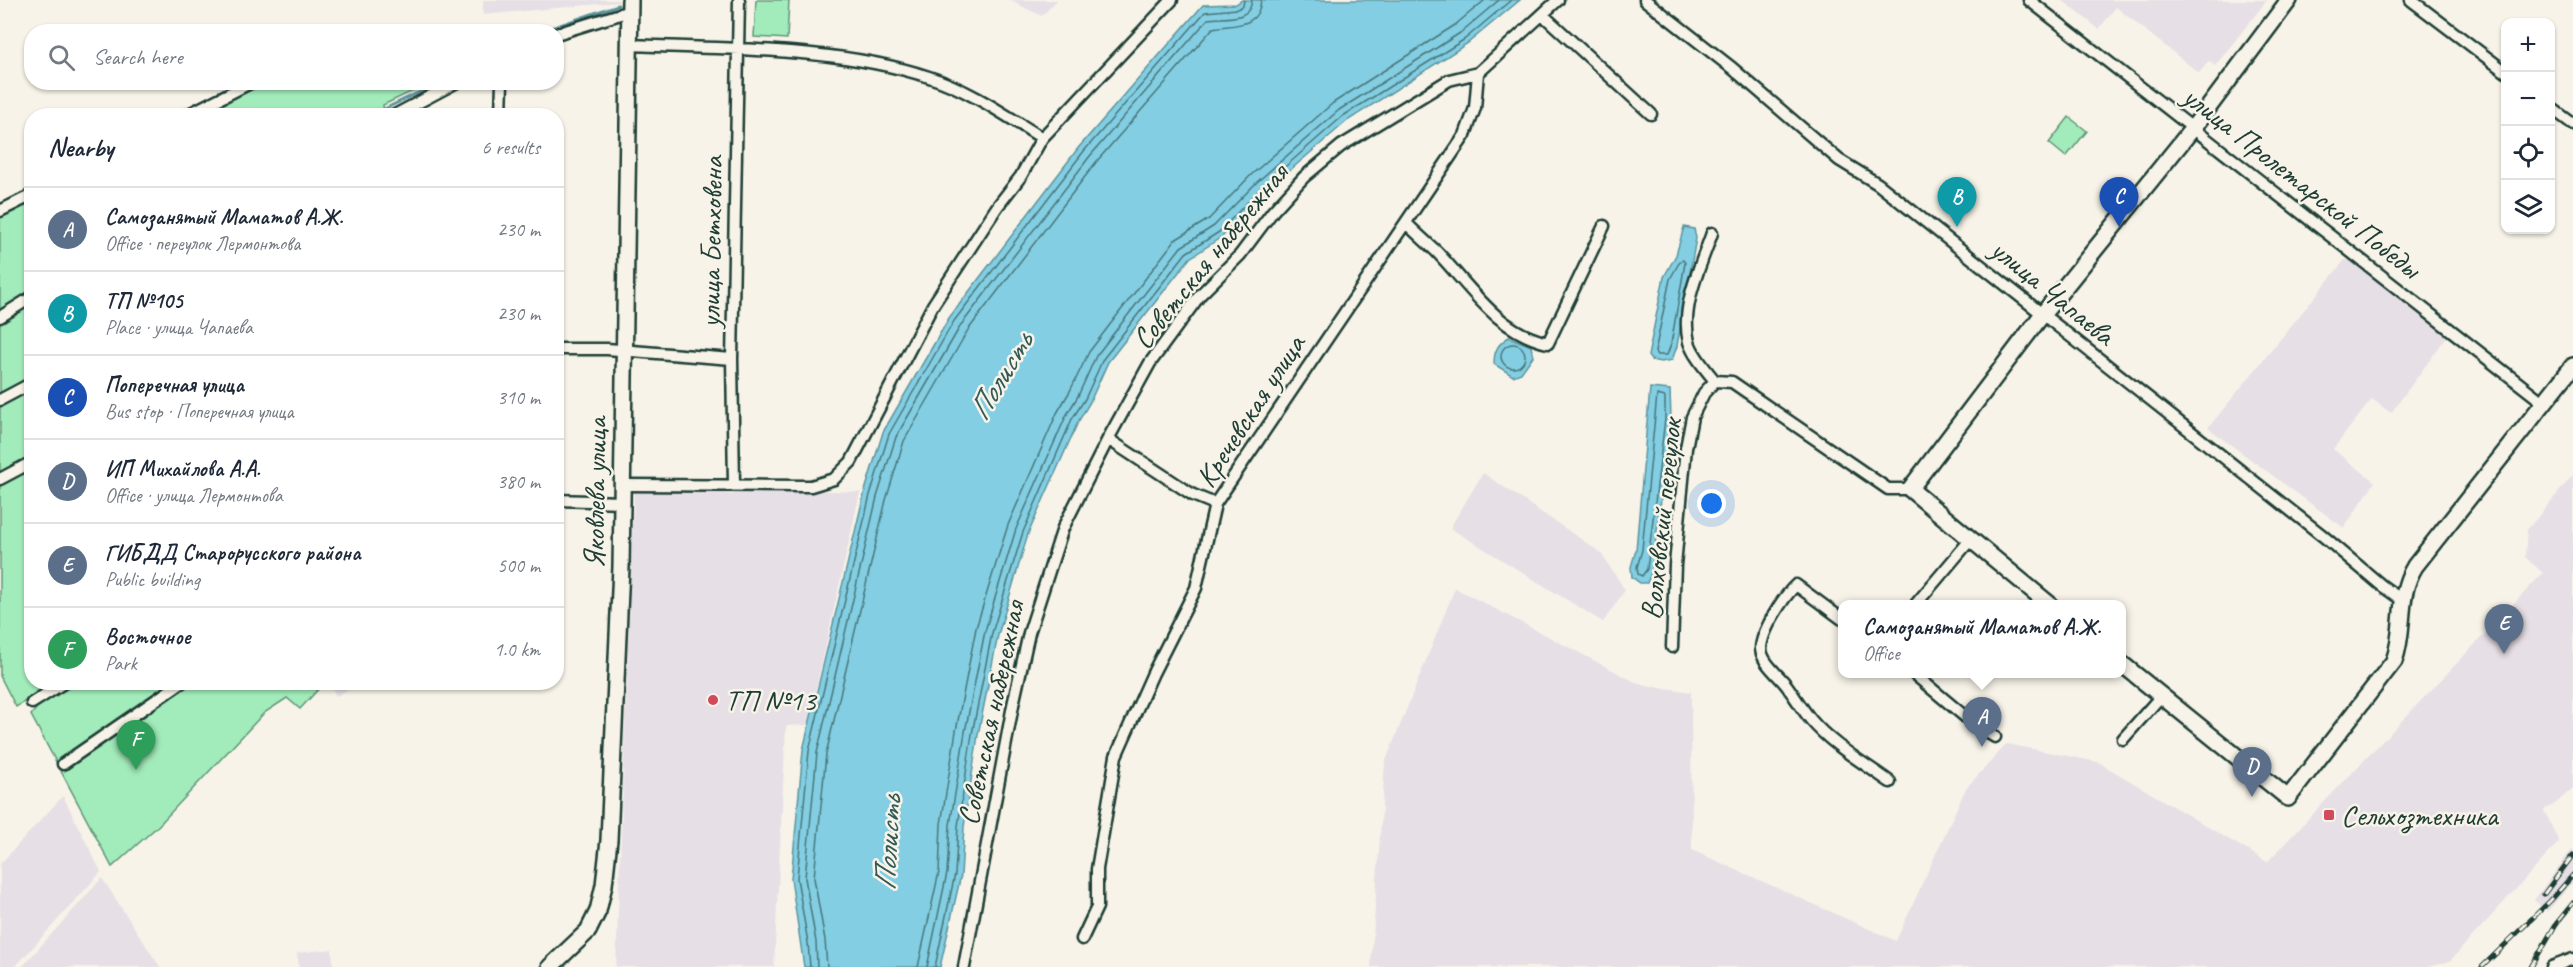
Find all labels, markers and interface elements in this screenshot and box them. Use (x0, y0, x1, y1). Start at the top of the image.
map controls (2501, 18, 2555, 234)
button: + (2501, 18, 2555, 72)
search box (24, 24, 564, 90)
icon: search (45, 41, 78, 74)
text: Search here (93, 43, 183, 71)
button: − (2501, 72, 2555, 126)
street label: улица Пролетарской Победы (2174, 76, 2430, 288)
button: locate (2501, 126, 2555, 180)
text: Nearby (48, 131, 113, 164)
text: 6 results (481, 135, 540, 160)
street label: Советская набережная (1123, 153, 1298, 357)
street label: улица Бетховена (690, 154, 732, 330)
pin: B (1938, 178, 1976, 227)
pin: C (2100, 178, 2138, 227)
button: layers (2501, 180, 2555, 234)
text: Самозанятый Маматов А.Ж. (105, 203, 343, 231)
text: A (62, 217, 73, 242)
text: 230 m (497, 217, 540, 242)
street label: улица Чапаева (1982, 229, 2124, 355)
text: Office · переулок Лермонтова (105, 231, 300, 256)
text: ТП №105 (105, 287, 183, 315)
text: B (62, 301, 73, 326)
text: 230 m (497, 301, 540, 326)
text: Place · улица Чапаева (105, 315, 253, 340)
water label: Полисть (958, 322, 1044, 428)
street label: Кречевская улица (1187, 326, 1314, 494)
text: Поперечная улица (105, 371, 244, 399)
text: C (63, 385, 72, 410)
text: 310 m (497, 385, 540, 410)
text: Bus stop · Поперечная улица (105, 399, 294, 424)
street label: Яковлева улица (575, 414, 615, 569)
street label: Волховский переулок (1632, 414, 1691, 621)
text: ИП Михайлова А.А. (105, 455, 260, 483)
text: D (62, 469, 73, 494)
text: 380 m (497, 469, 540, 494)
text: Office · улица Лермонтова (105, 483, 283, 508)
your location (1697, 489, 1726, 518)
text: ГИБДД Старорусского района (105, 539, 361, 567)
text: E (62, 553, 73, 578)
text: 500 m (497, 553, 540, 578)
text: Public building (105, 567, 200, 592)
street label: Советская набережная (949, 595, 1034, 828)
popup (1838, 600, 2126, 678)
pin: E (2484, 604, 2524, 654)
text: Самозанятый Маматов А.Ж. (1863, 613, 2101, 641)
text: Восточное (105, 623, 190, 651)
text: F (63, 637, 72, 662)
text: 1.0 km (494, 637, 540, 662)
text: Office (1863, 641, 1900, 666)
text: Park (105, 651, 137, 676)
place label: ТП №13 (725, 681, 818, 719)
marker: ТП №13 (706, 693, 720, 707)
pin: A (1962, 698, 2002, 747)
pin: F (116, 720, 156, 770)
pin: D (2232, 748, 2272, 797)
water label: Полисть (864, 791, 912, 892)
place label: Сельхозтехника (2341, 796, 2499, 834)
marker: Сельхозтехника (2322, 808, 2336, 822)

